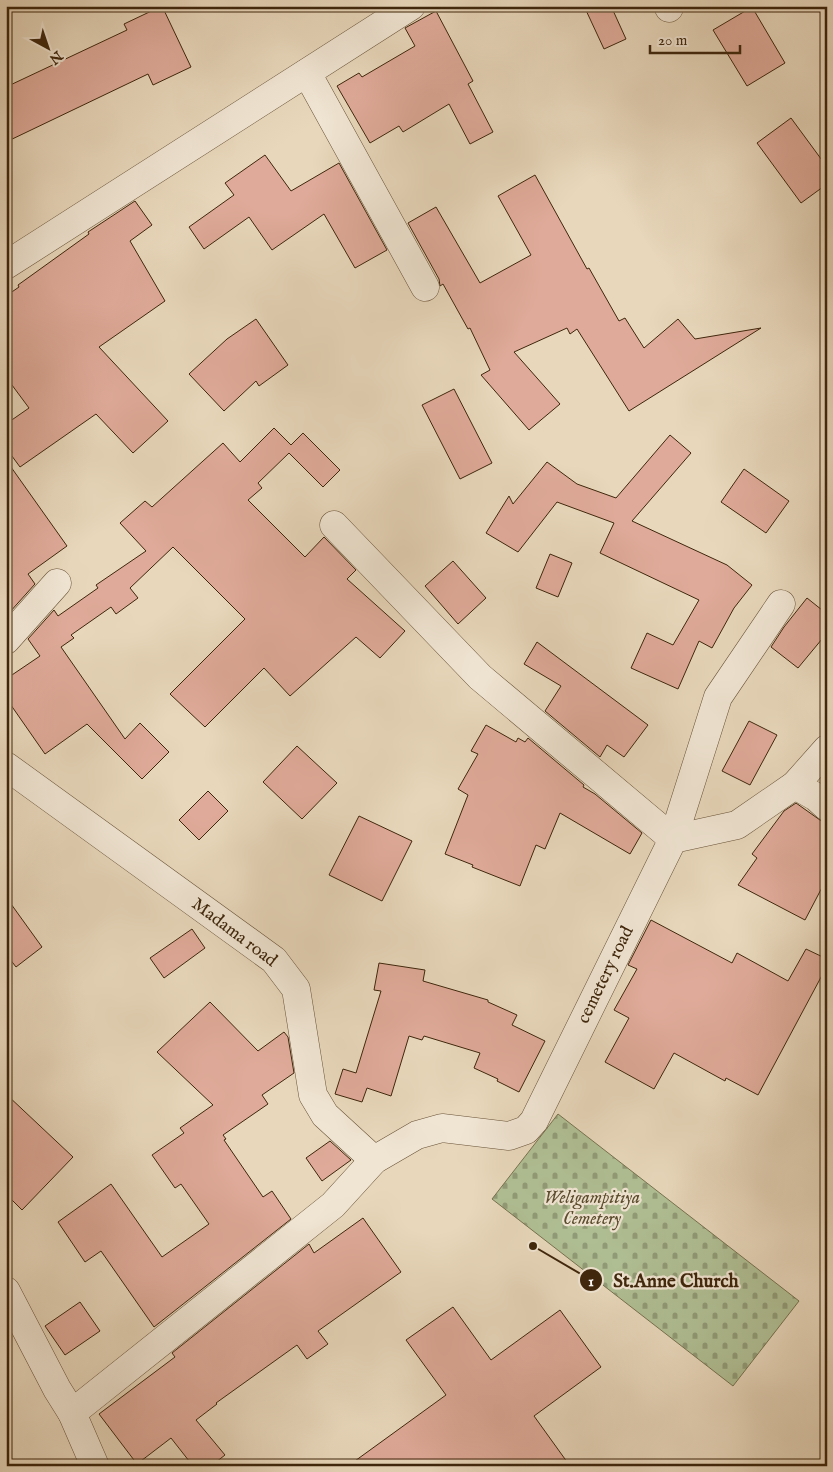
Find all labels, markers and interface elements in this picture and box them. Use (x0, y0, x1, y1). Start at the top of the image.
north arrow (22, 22, 72, 72)
scale bar (650, 22, 740, 54)
text: 20 m (658, 31, 688, 50)
text: N (45, 46, 67, 68)
street label: Madama road (187, 893, 282, 973)
street label: cemetery road (573, 922, 640, 1028)
park label: Weligampitiya Cemetery (544, 1187, 640, 1231)
callout: St.Anne Church (578, 1263, 749, 1297)
text: St.Anne Church (613, 1270, 740, 1294)
text: 1 (588, 1272, 594, 1291)

